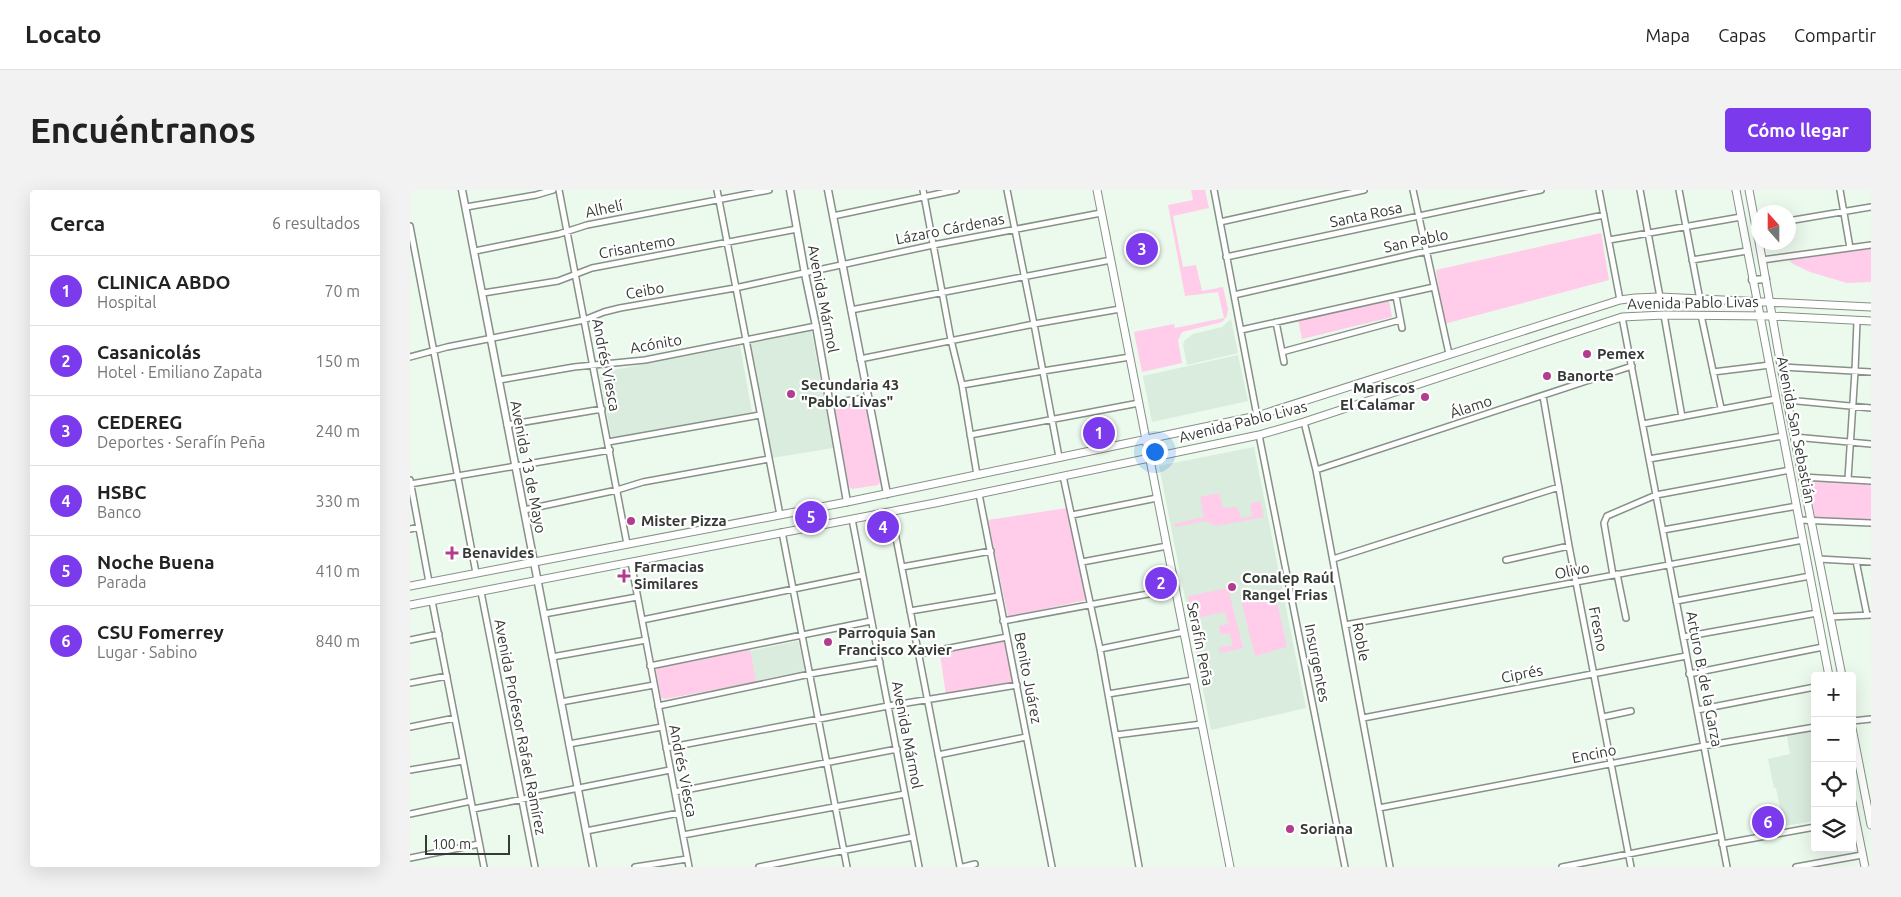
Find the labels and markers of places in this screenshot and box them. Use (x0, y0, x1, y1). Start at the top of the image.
pin: 3 (1126, 230, 1158, 268)
place label: Pemex (1597, 345, 1645, 362)
marker: Pemex (1581, 348, 1593, 360)
place label: Banorte (1557, 367, 1614, 384)
marker: Banorte (1541, 370, 1553, 382)
place label: Secundaria 43 "Pablo Livas" (801, 376, 899, 410)
place label: Mariscos El Calamar (1340, 379, 1416, 413)
marker: Secundaria 43 "Pablo Livas" (785, 388, 797, 400)
marker: Mariscos El Calamar (1419, 391, 1431, 403)
pin: 1 (1083, 414, 1115, 452)
pin: 5 (795, 498, 827, 536)
pin: 4 (867, 508, 899, 546)
place label: Mister Pizza (641, 512, 727, 529)
marker: Mister Pizza (625, 515, 637, 527)
place label: Benavides (462, 544, 534, 561)
marker: Benavides (446, 547, 458, 559)
place label: Farmacias Similares (634, 558, 704, 592)
pin: 2 (1145, 564, 1177, 602)
place label: Conalep Raúl Rangel Frias (1242, 569, 1335, 603)
marker: Farmacias Similares (618, 570, 630, 582)
marker: Conalep Raúl Rangel Frias (1226, 581, 1238, 593)
place label: Parroquia San Francisco Xavier (838, 624, 953, 658)
marker: Parroquia San Francisco Xavier (822, 636, 834, 648)
pin: 6 (1752, 803, 1784, 841)
place label: Soriana (1300, 820, 1353, 837)
marker: Soriana (1284, 823, 1296, 835)

